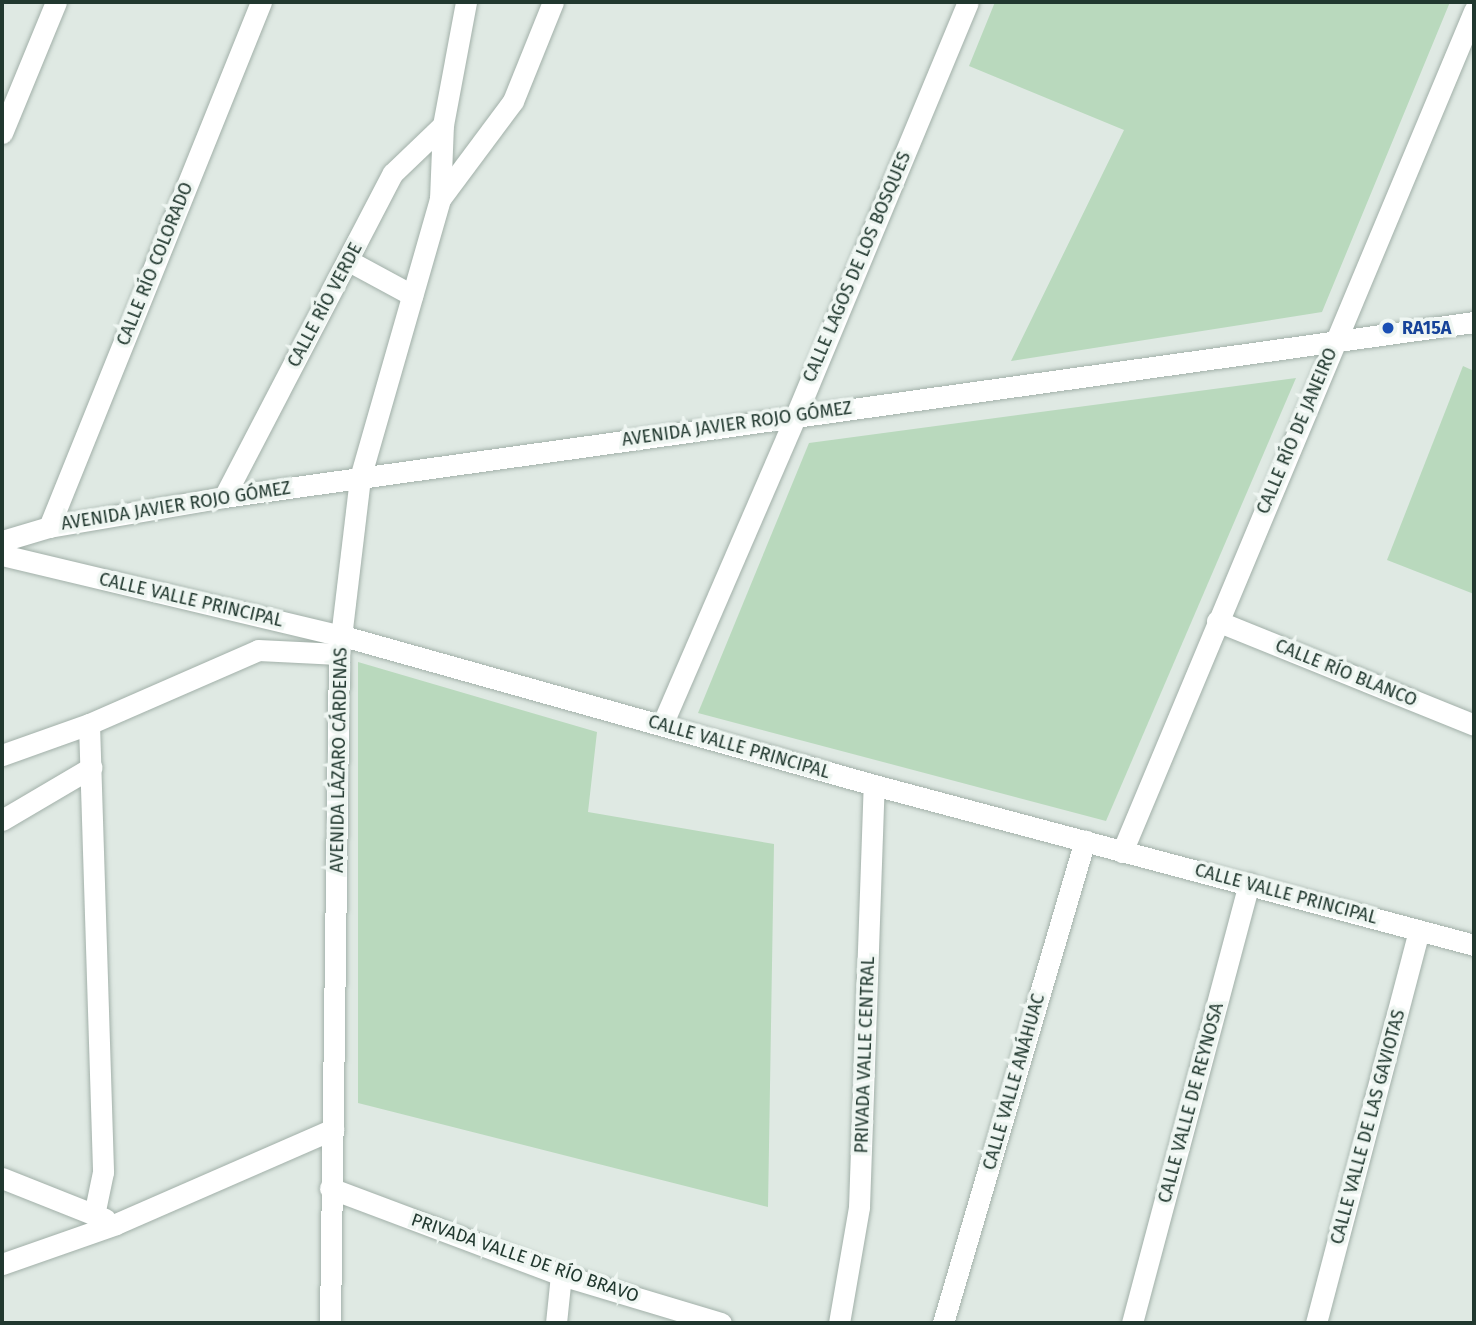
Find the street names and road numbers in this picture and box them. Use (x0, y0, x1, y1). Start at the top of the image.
street label: CALLE LAGOS DE LOS BOSQUES (799, 149, 915, 385)
street label: CALLE RÍO COLORADO (112, 179, 198, 349)
street label: CALLE RÍO VERDE (283, 239, 367, 371)
street label: CALLE RÍO DE JANEIRO (1252, 345, 1342, 517)
street label: AVENIDA JAVIER ROJO GÓMEZ (621, 397, 853, 451)
street label: AVENIDA JAVIER ROJO GÓMEZ (60, 477, 292, 535)
street label: CALLE VALLE PRINCIPAL (97, 568, 285, 632)
street label: CALLE RÍO BLANCO (1272, 635, 1420, 711)
street label: AVENIDA LÁZARO CÁRDENAS (326, 647, 352, 873)
street label: CALLE VALLE PRINCIPAL (646, 711, 832, 783)
street label: CALLE VALLE PRINCIPAL (1192, 859, 1380, 929)
street label: PRIVADA VALLE CENTRAL (851, 956, 879, 1154)
street label: CALLE VALLE ANÁHUAC (979, 991, 1049, 1173)
street label: CALLE VALLE DE REYNOSA (1154, 1001, 1228, 1205)
street label: CALLE VALLE DE LAS GAVIOTAS (1326, 1007, 1410, 1247)
street label: PRIVADA VALLE DE RÍO BRAVO (408, 1209, 642, 1307)

